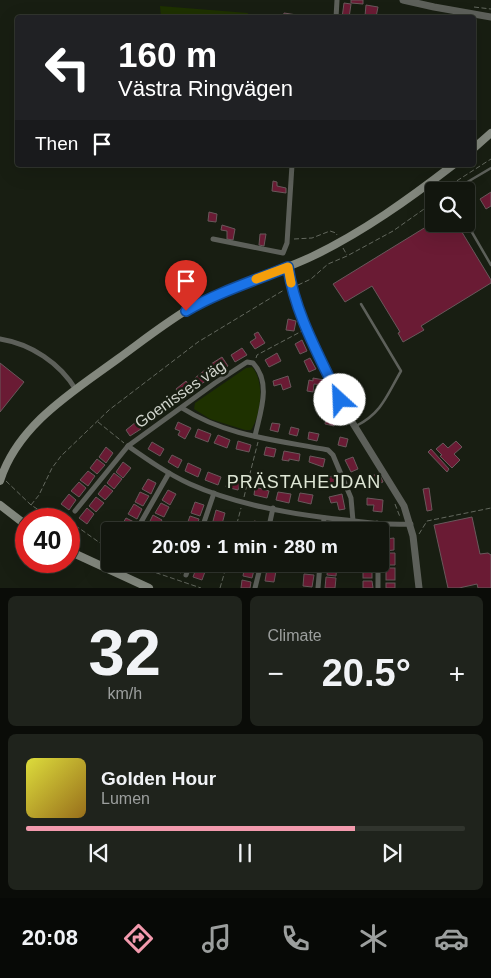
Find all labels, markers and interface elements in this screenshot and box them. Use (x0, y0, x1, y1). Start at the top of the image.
icon: left (35, 35, 100, 100)
text: 160 m (118, 35, 217, 74)
text: Västra Ringvägen (118, 76, 293, 101)
icon: arrive (88, 130, 116, 158)
text: Then (35, 133, 78, 154)
map controls (425, 182, 475, 232)
button: search (425, 182, 475, 232)
pin (165, 260, 207, 311)
icon: arrive (172, 267, 200, 295)
street label: Goenisses väg (132, 357, 228, 431)
position arrow (313, 373, 365, 425)
district label: PRÄSTAHEJDAN (227, 472, 381, 492)
speed limit sign: 40 (15, 508, 80, 573)
text: 20:09 · 1 min · 280 m (152, 536, 338, 557)
text: 32 (89, 616, 161, 689)
text: Climate (268, 627, 322, 644)
text: 20.5° (322, 652, 411, 694)
text: − (268, 658, 284, 689)
text: + (449, 658, 465, 689)
text: km/h (107, 685, 142, 702)
text: Golden Hour (101, 768, 216, 789)
text: Lumen (101, 790, 150, 807)
icon: previous (85, 839, 113, 867)
icon: pause (231, 839, 259, 867)
icon: next (378, 839, 406, 867)
icon: directions (121, 921, 156, 956)
icon: music (199, 921, 234, 956)
icon: phone (278, 921, 313, 956)
icon: climate (356, 921, 391, 956)
icon: car (434, 921, 469, 956)
text: 20:08 (22, 925, 78, 950)

